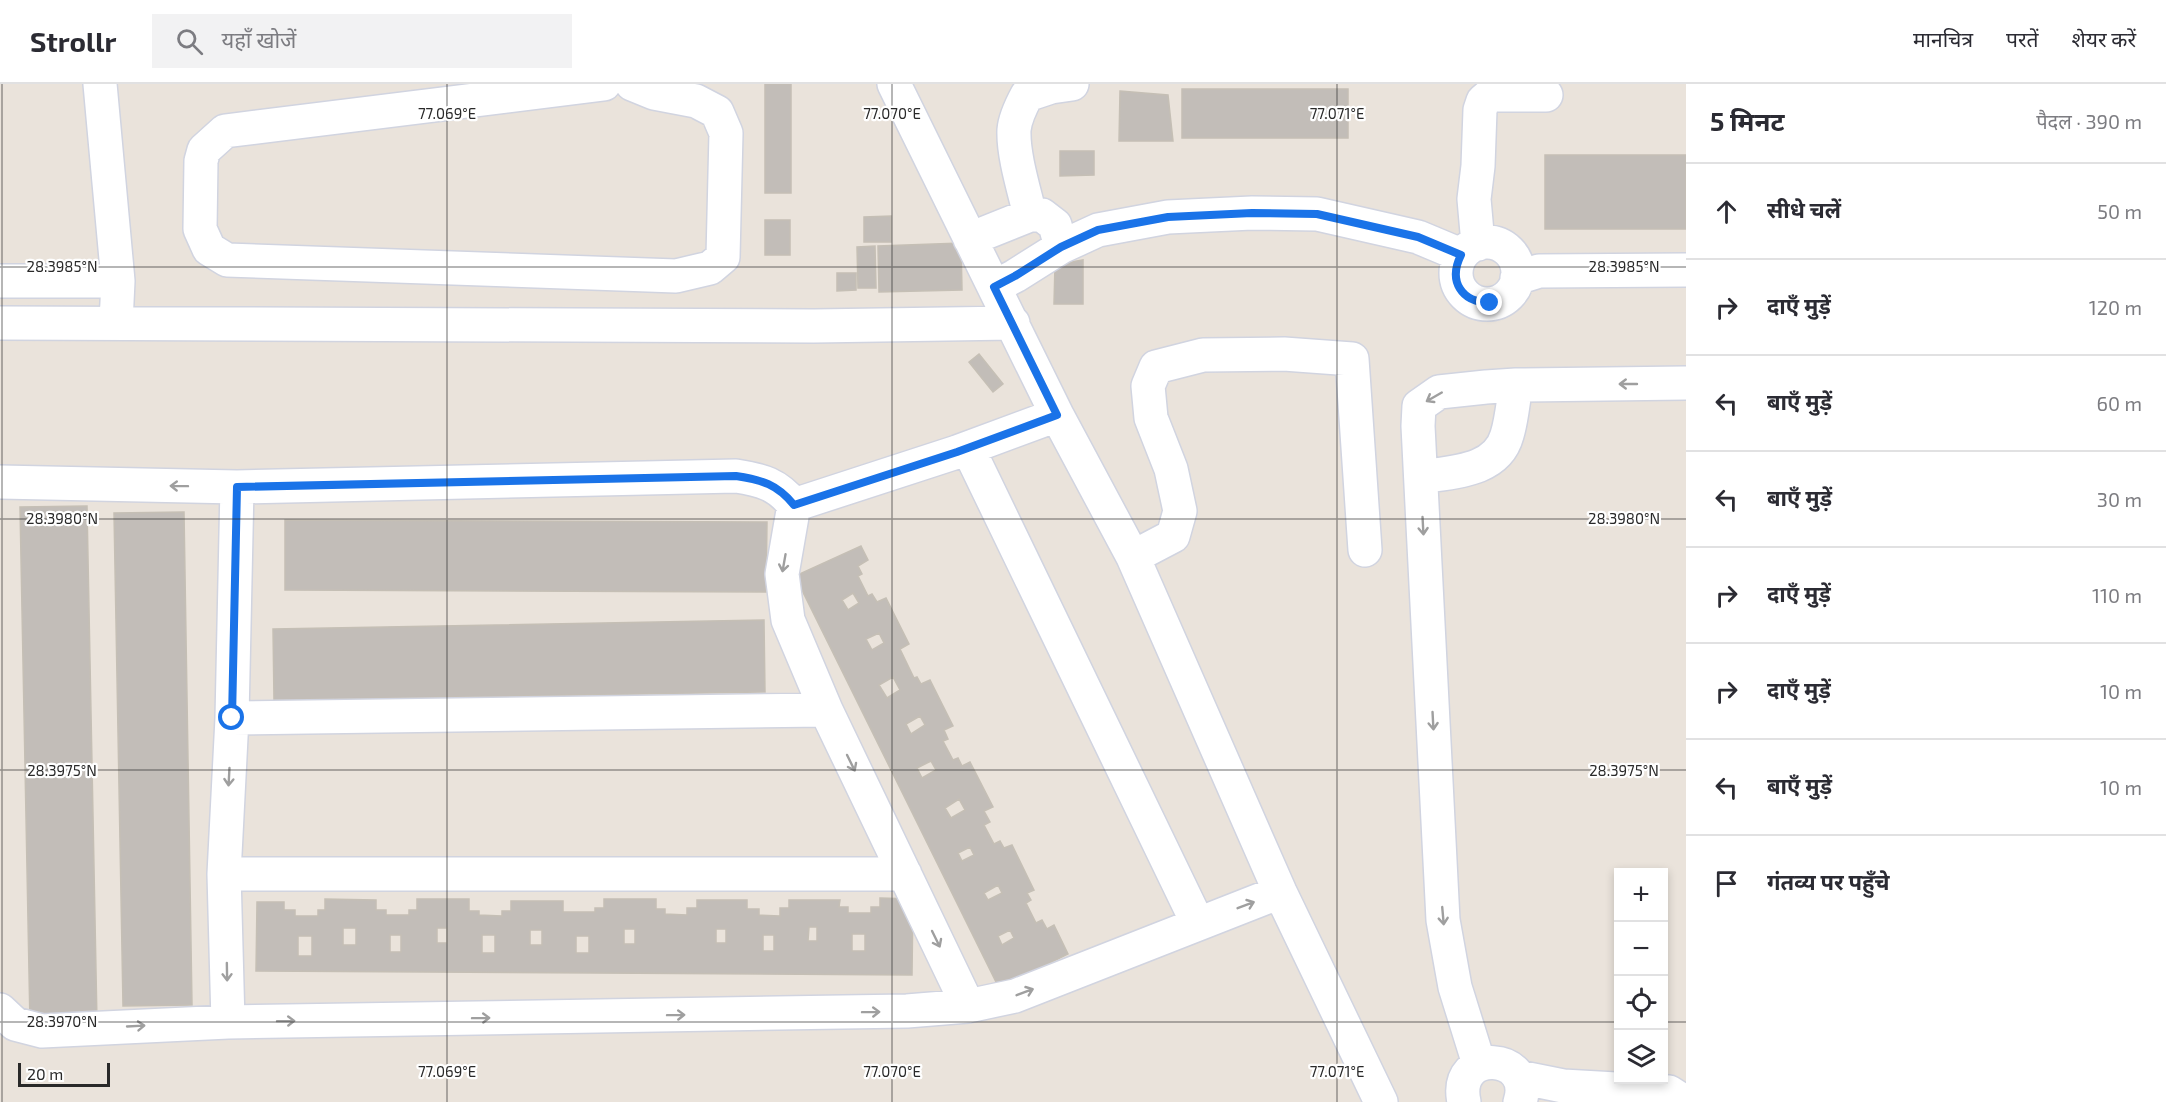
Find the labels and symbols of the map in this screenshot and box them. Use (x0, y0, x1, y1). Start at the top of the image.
text: 77.069°E (418, 104, 476, 122)
text: 77.070°E (863, 104, 921, 122)
text: 77.071°E (1310, 104, 1364, 122)
text: 28.3985°N (26, 257, 98, 275)
text: 28.3985°N (1588, 257, 1660, 275)
route end (1476, 289, 1502, 315)
one-way arrow (1618, 378, 1638, 390)
one-way arrow (1426, 391, 1443, 403)
one-way arrow (169, 480, 189, 491)
text: 28.3980°N (26, 509, 98, 527)
text: 28.3980°N (1588, 509, 1660, 527)
one-way arrow (1418, 516, 1429, 536)
one-way arrow (778, 553, 789, 572)
route start (218, 704, 244, 730)
one-way arrow (1427, 710, 1438, 730)
one-way arrow (846, 754, 858, 772)
text: 28.3975°N (27, 761, 97, 779)
text: 28.3975°N (1589, 761, 1659, 779)
one-way arrow (223, 766, 234, 786)
one-way arrow (1236, 899, 1254, 910)
one-way arrow (1438, 905, 1449, 925)
one-way arrow (930, 929, 942, 947)
one-way arrow (221, 961, 232, 981)
one-way arrow (1015, 986, 1034, 997)
one-way arrow (861, 1006, 881, 1018)
one-way arrow (666, 1009, 686, 1021)
text: 28.3970°N (27, 1012, 97, 1030)
one-way arrow (471, 1012, 491, 1024)
one-way arrow (276, 1015, 296, 1027)
one-way arrow (126, 1020, 146, 1031)
scale bar (18, 1060, 110, 1088)
text: 77.069°E (418, 1062, 476, 1080)
text: 77.070°E (863, 1062, 921, 1080)
text: 77.071°E (1310, 1062, 1364, 1080)

